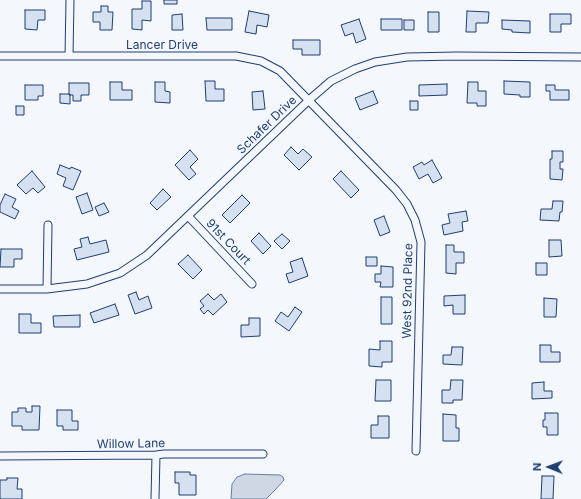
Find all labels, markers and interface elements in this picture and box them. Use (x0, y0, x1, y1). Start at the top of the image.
street label: Lancer Drive (126, 38, 198, 52)
street label: Schafer Drive (234, 93, 300, 157)
street label: 91st Court (203, 216, 253, 268)
street label: West 92nd Place (400, 243, 416, 339)
street label: Willow Lane (97, 436, 165, 452)
north arrow (529, 447, 569, 487)
text: N (530, 462, 544, 471)

